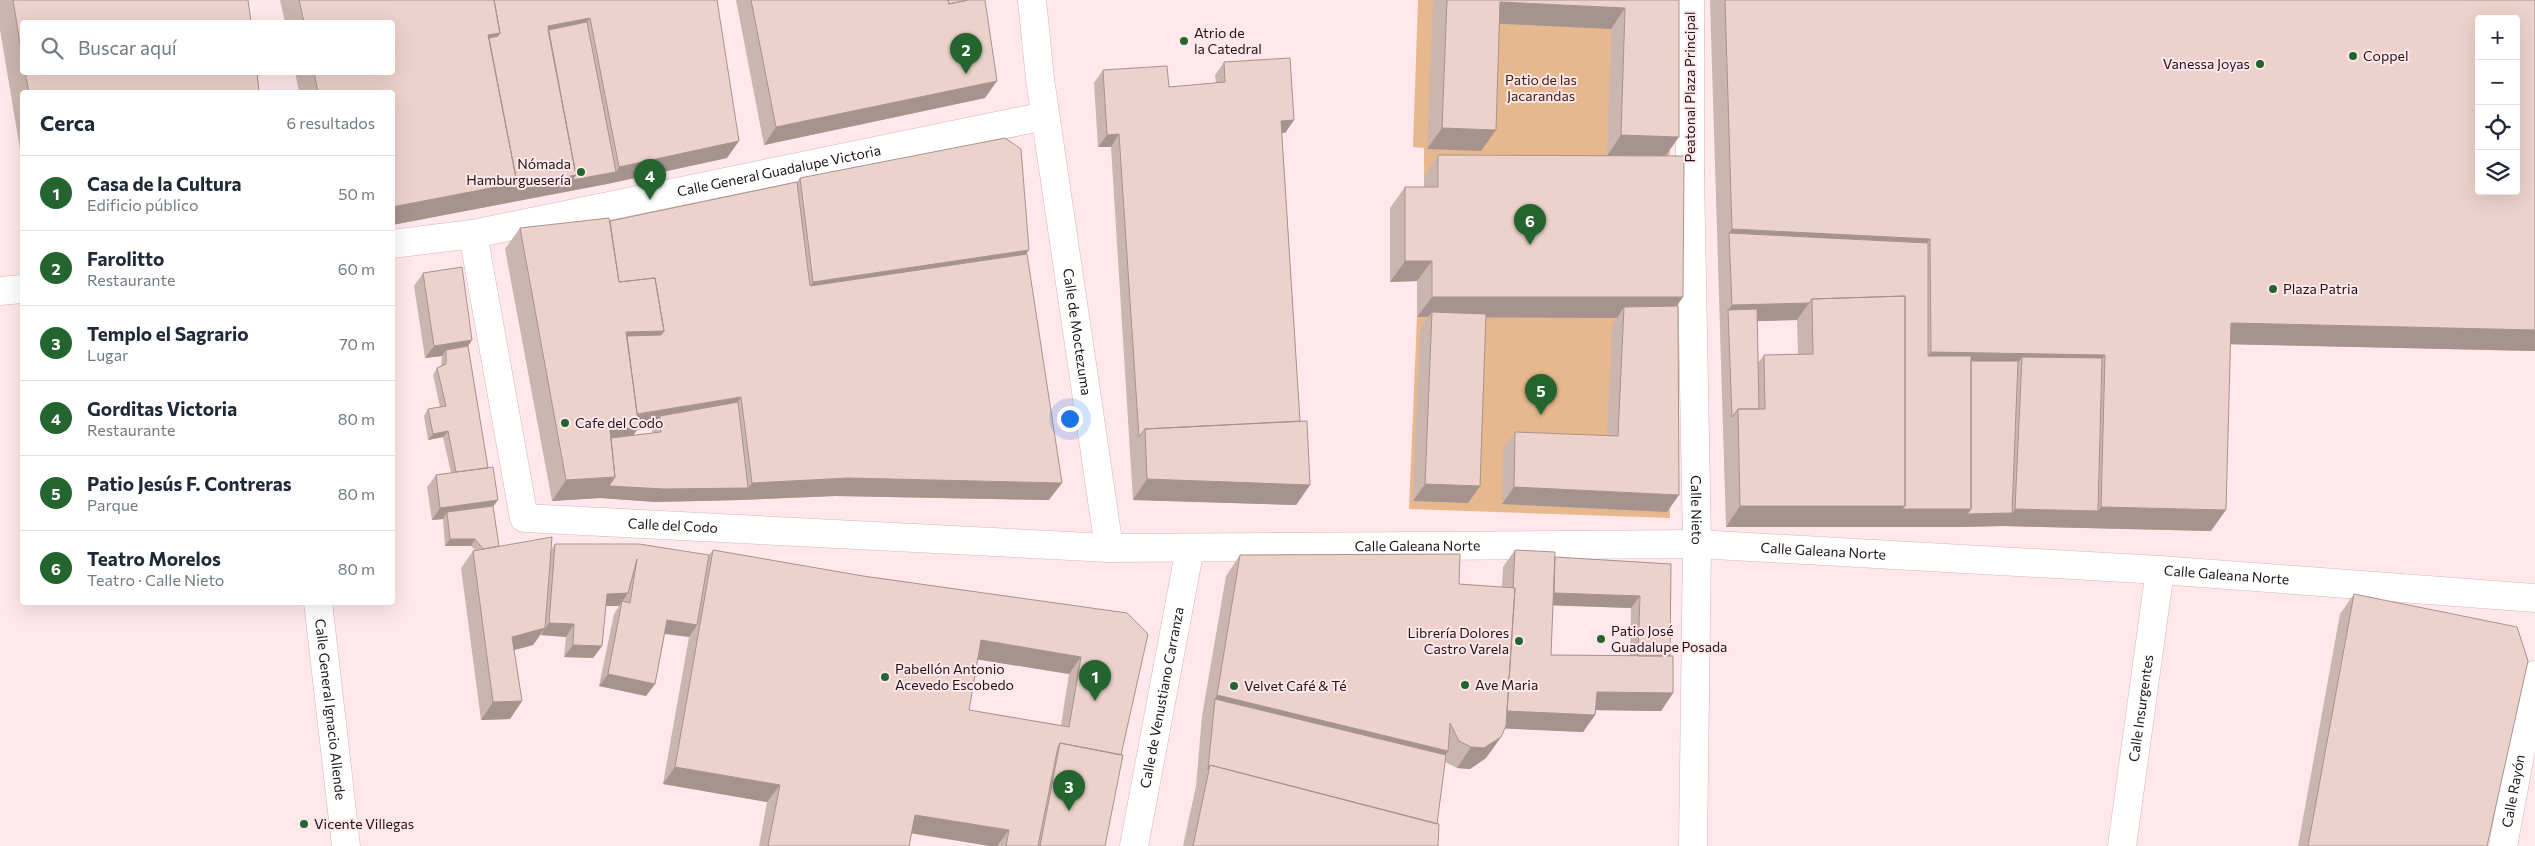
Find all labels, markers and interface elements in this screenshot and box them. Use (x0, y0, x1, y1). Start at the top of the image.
street label: Peatonal Plaza Principal (1681, 11, 1698, 163)
map controls (2475, 15, 2520, 195)
button: + (2475, 15, 2520, 60)
search box (20, 20, 395, 75)
place label: Atrio de la Catedral (1194, 24, 1262, 57)
pin: 2 (950, 33, 982, 74)
icon: search (38, 34, 66, 62)
marker: Atrio de la Catedral (1178, 35, 1190, 47)
text: Buscar aquí (78, 36, 177, 59)
place label: Coppel (2363, 47, 2408, 64)
marker: Coppel (2347, 50, 2359, 62)
place label: Vanessa Joyas (2163, 55, 2250, 72)
marker: Vanessa Joyas (2254, 58, 2266, 70)
button: − (2475, 60, 2520, 105)
park label: Patio de las Jacarandas (1505, 71, 1577, 104)
button: locate (2475, 105, 2520, 150)
text: Cerca (40, 110, 95, 135)
text: 6 resultados (287, 113, 375, 132)
street label: Calle General Guadalupe Victoria (675, 141, 882, 200)
button: layers (2475, 150, 2520, 195)
place label: Nómada Hamburguesería (466, 155, 571, 188)
pin: 4 (634, 159, 666, 200)
marker: Nómada Hamburguesería (575, 166, 587, 178)
text: Casa de la Cultura (87, 172, 242, 195)
text: 1 (52, 184, 60, 203)
text: 50 m (338, 184, 375, 203)
text: Edificio público (87, 195, 198, 214)
pin: 6 (1514, 204, 1546, 245)
text: Farolitto (87, 247, 164, 270)
text: 2 (51, 259, 61, 278)
text: 60 m (338, 259, 375, 278)
street label: Calle de Moctezuma (1060, 267, 1095, 397)
text: Restaurante (87, 270, 175, 289)
place label: Plaza Patria (2283, 280, 2358, 297)
marker: Plaza Patria (2267, 283, 2279, 295)
text: Templo el Sagrario (87, 322, 249, 345)
text: 3 (51, 334, 61, 353)
text: 70 m (339, 334, 375, 353)
text: Lugar (87, 345, 128, 364)
pin: 5 (1525, 374, 1557, 415)
text: Gorditas Victoria (87, 397, 237, 420)
your location (1057, 406, 1083, 432)
text: 4 (51, 409, 61, 428)
text: 80 m (338, 409, 375, 428)
place label: Cafe del Codo (575, 414, 663, 431)
marker: Cafe del Codo (559, 417, 571, 429)
text: Restaurante (87, 420, 175, 439)
text: Patio Jesús F. Contreras (87, 472, 292, 495)
street label: Calle Nieto (1688, 475, 1706, 545)
text: 5 (51, 484, 61, 503)
text: 80 m (338, 484, 375, 503)
text: Parque (87, 495, 138, 514)
street label: Calle del Codo (627, 514, 718, 536)
street label: Calle Galeana Norte (1355, 536, 1480, 554)
street label: Calle Galeana Norte (1760, 539, 1887, 563)
text: Teatro Morelos (87, 547, 221, 570)
text: 6 (51, 559, 61, 578)
text: 80 m (338, 559, 375, 578)
street label: Calle Galeana Norte (2163, 561, 2290, 588)
text: Teatro · Calle Nieto (87, 570, 224, 589)
street label: Calle de Venustiano Carranza (1136, 606, 1187, 789)
street label: Calle General Ignacio Allende (312, 618, 350, 801)
place label: Patio José Guadalupe Posada (1611, 622, 1727, 655)
place label: Librería Dolores Castro Varela (1407, 624, 1509, 657)
marker: Patio José Guadalupe Posada (1595, 633, 1607, 645)
marker: Librería Dolores Castro Varela (1513, 635, 1525, 647)
street label: Calle Insurgentes (2125, 653, 2156, 763)
place label: Pabellón Antonio Acevedo Escobedo (895, 660, 1014, 693)
pin: 1 (1079, 660, 1111, 701)
marker: Pabellón Antonio Acevedo Escobedo (879, 671, 891, 683)
place label: Ave Maria (1475, 676, 1538, 693)
place label: Velvet Café & Té (1244, 677, 1347, 694)
marker: Ave Maria (1459, 679, 1471, 691)
marker: Velvet Café & Té (1228, 680, 1240, 692)
street label: Calle Rayón (2498, 753, 2528, 829)
pin: 3 (1053, 770, 1085, 811)
place label: Vicente Villegas (314, 815, 414, 832)
marker: Vicente Villegas (298, 818, 310, 830)

